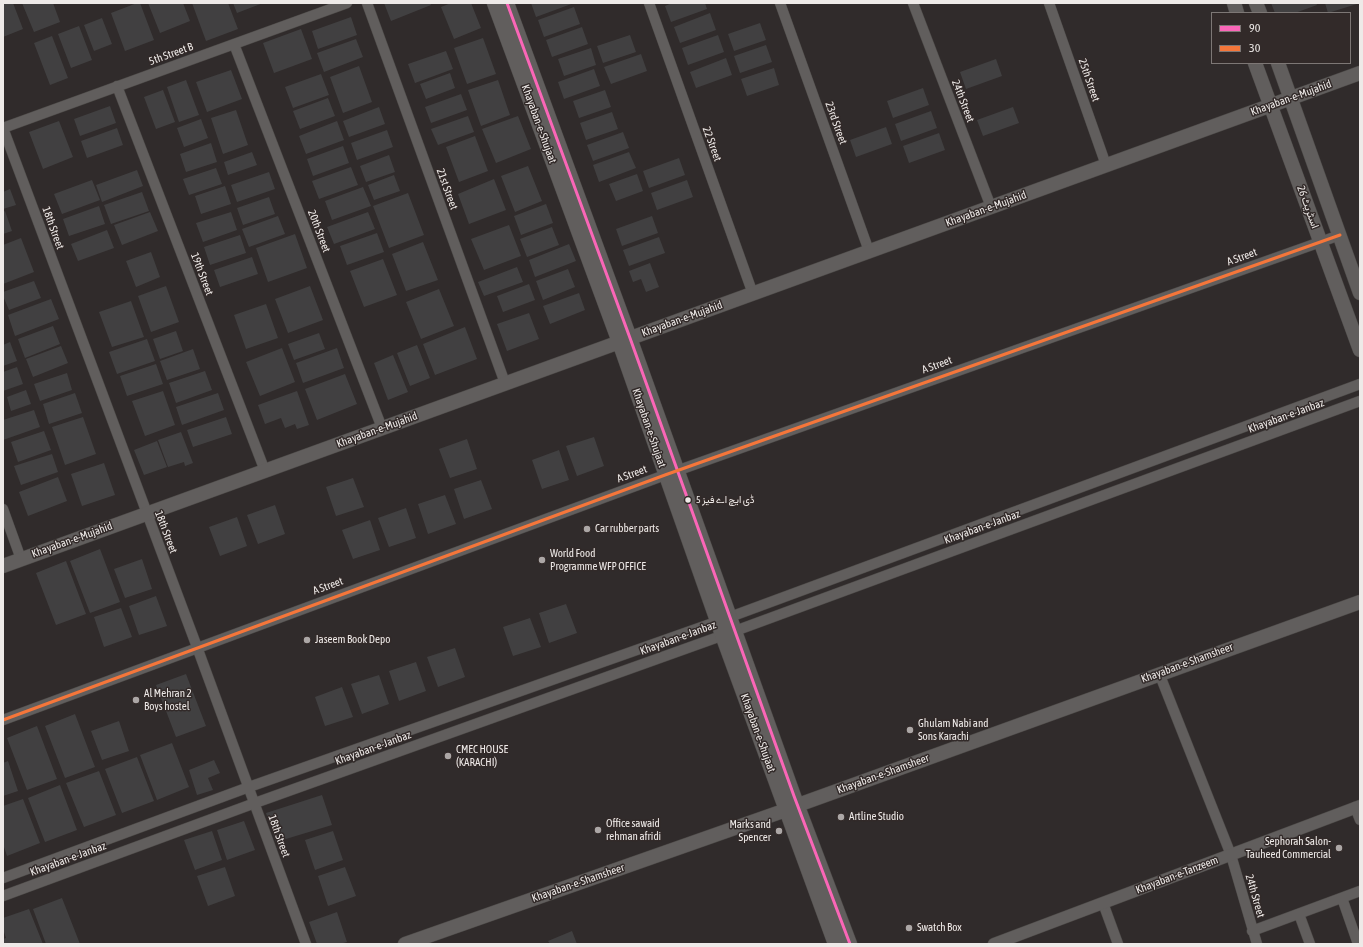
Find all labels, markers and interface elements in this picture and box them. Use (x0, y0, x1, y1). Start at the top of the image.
legend (1211, 12, 1351, 64)
text: 90 (1249, 21, 1260, 35)
street label: 5th Street B (147, 40, 195, 68)
text: 30 (1249, 41, 1260, 55)
street label: 25th Street (1076, 57, 1102, 103)
street label: Khayaban-e-Mujahid (1249, 77, 1333, 119)
street label: 24th Street (949, 78, 977, 124)
street label: Khayaban-e-Shujaat (519, 83, 559, 165)
street label: 23rd Street (822, 100, 850, 146)
street label: 22 Street (700, 125, 724, 163)
street label: 21st Street (433, 167, 461, 211)
street label: اسٹریٹ 26 (1294, 184, 1322, 230)
street label: Khayaban-e-Mujahid (944, 188, 1028, 230)
street label: 18th Street (39, 205, 67, 251)
street label: 20th Street (305, 208, 333, 254)
street label: A Street (1225, 245, 1259, 269)
street label: 19th Street (188, 251, 216, 297)
street label: Khayaban-e-Mujahid (640, 298, 724, 340)
street label: A Street (920, 353, 954, 377)
street label: Khayaban-e-Shujaat (629, 387, 669, 469)
street label: Khayaban-e-Janbaz (1246, 396, 1326, 436)
street label: Khayaban-e-Mujahid (335, 409, 419, 451)
street label: A Street (615, 462, 649, 486)
place label: 5 ڈی ایچ اے فیز (696, 494, 754, 506)
marker: 5 ڈی ایچ اے فیز (683, 495, 693, 505)
street label: Khayaban-e-Janbaz (942, 507, 1022, 547)
street label: 18th Street (152, 509, 180, 555)
street label: Khayaban-e-Mujahid (30, 519, 114, 561)
place label: Car rubber parts (595, 522, 659, 536)
marker: Car rubber parts (582, 524, 592, 534)
place label: World Food Programme WFP OFFICE (550, 547, 646, 573)
marker: World Food Programme WFP OFFICE (537, 555, 547, 565)
street label: A Street (311, 574, 345, 598)
street label: Khayaban-e-Janbaz (638, 618, 718, 658)
place label: Jaseem Book Depo (315, 633, 390, 647)
marker: Jaseem Book Depo (302, 635, 312, 645)
street label: Khayaban-e-Shamsheer (1139, 640, 1235, 686)
place label: Al Mehran 2 Boys hostel (144, 687, 192, 713)
street label: Khayaban-e-Shujaat (738, 692, 778, 774)
marker: Al Mehran 2 Boys hostel (131, 695, 141, 705)
place label: Ghulam Nabi and Sons Karachi (918, 717, 988, 743)
marker: Ghulam Nabi and Sons Karachi (905, 725, 915, 735)
street label: Khayaban-e-Janbaz (333, 728, 413, 768)
place label: CMEC HOUSE (KARACHI) (456, 743, 508, 769)
marker: CMEC HOUSE (KARACHI) (443, 751, 453, 761)
street label: Khayaban-e-Shamsheer (835, 751, 931, 797)
place label: Artline Studio (849, 810, 904, 824)
marker: Artline Studio (836, 812, 846, 822)
street label: 18th Street (265, 813, 293, 859)
place label: Office sawaid rehman afridi (606, 817, 661, 843)
place label: Marks and Spencer (729, 818, 771, 844)
marker: Office sawaid rehman afridi (593, 825, 603, 835)
marker: Marks and Spencer (774, 826, 784, 836)
place label: Sephorah Salon- Tauheed Commercial (1246, 835, 1331, 861)
street label: Khayaban-e-Janbaz (28, 839, 108, 879)
marker: Sephorah Salon- Tauheed Commercial (1334, 843, 1344, 853)
street label: Khayaban-e-Tanzeem (1134, 853, 1220, 897)
street label: Khayaban-e-Shamsheer (530, 861, 626, 905)
street label: 24th Street (1243, 873, 1267, 919)
place label: Swatch Box (917, 921, 962, 935)
marker: Swatch Box (904, 923, 914, 933)

